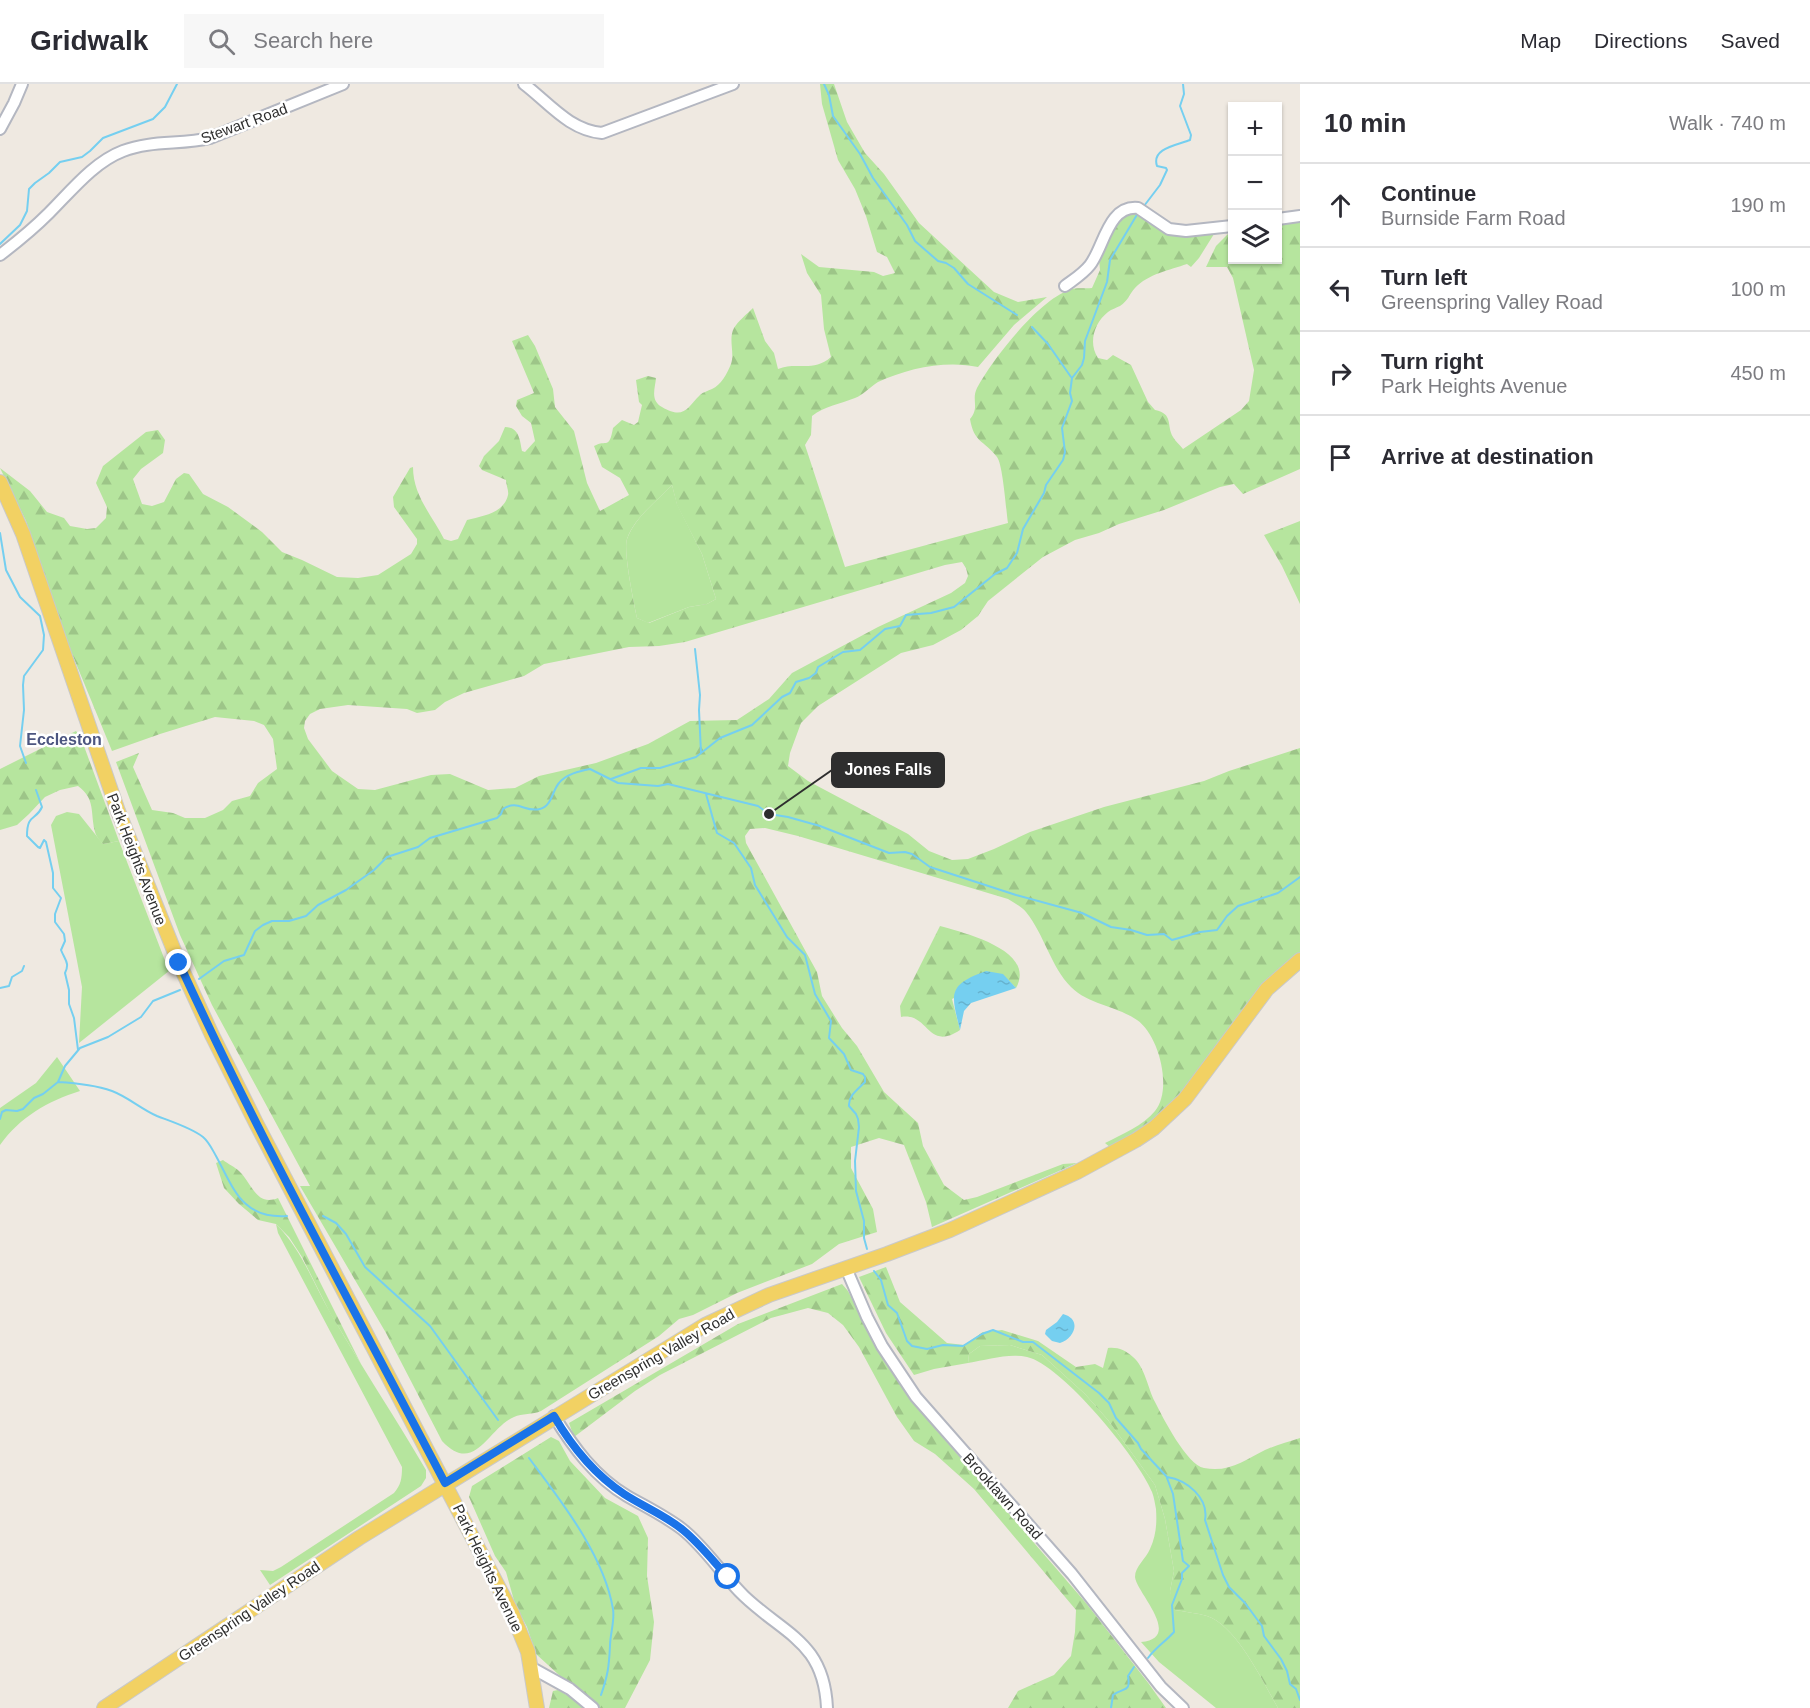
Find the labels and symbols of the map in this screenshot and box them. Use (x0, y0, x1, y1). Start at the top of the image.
street label: Stewart Road (198, 99, 290, 147)
district label: Eccleston (26, 731, 102, 748)
callout: Jones Falls (832, 753, 944, 787)
text: Jones Falls (844, 761, 932, 778)
street label: Park Heights Avenue (104, 791, 170, 927)
route end (165, 949, 191, 975)
street label: Greenspring Valley Road (585, 1305, 737, 1403)
street label: Brooklawn Road (960, 1449, 1046, 1543)
street label: Park Heights Avenue (450, 1501, 526, 1635)
street label: Greenspring Valley Road (175, 1557, 323, 1665)
route start (714, 1563, 740, 1589)

